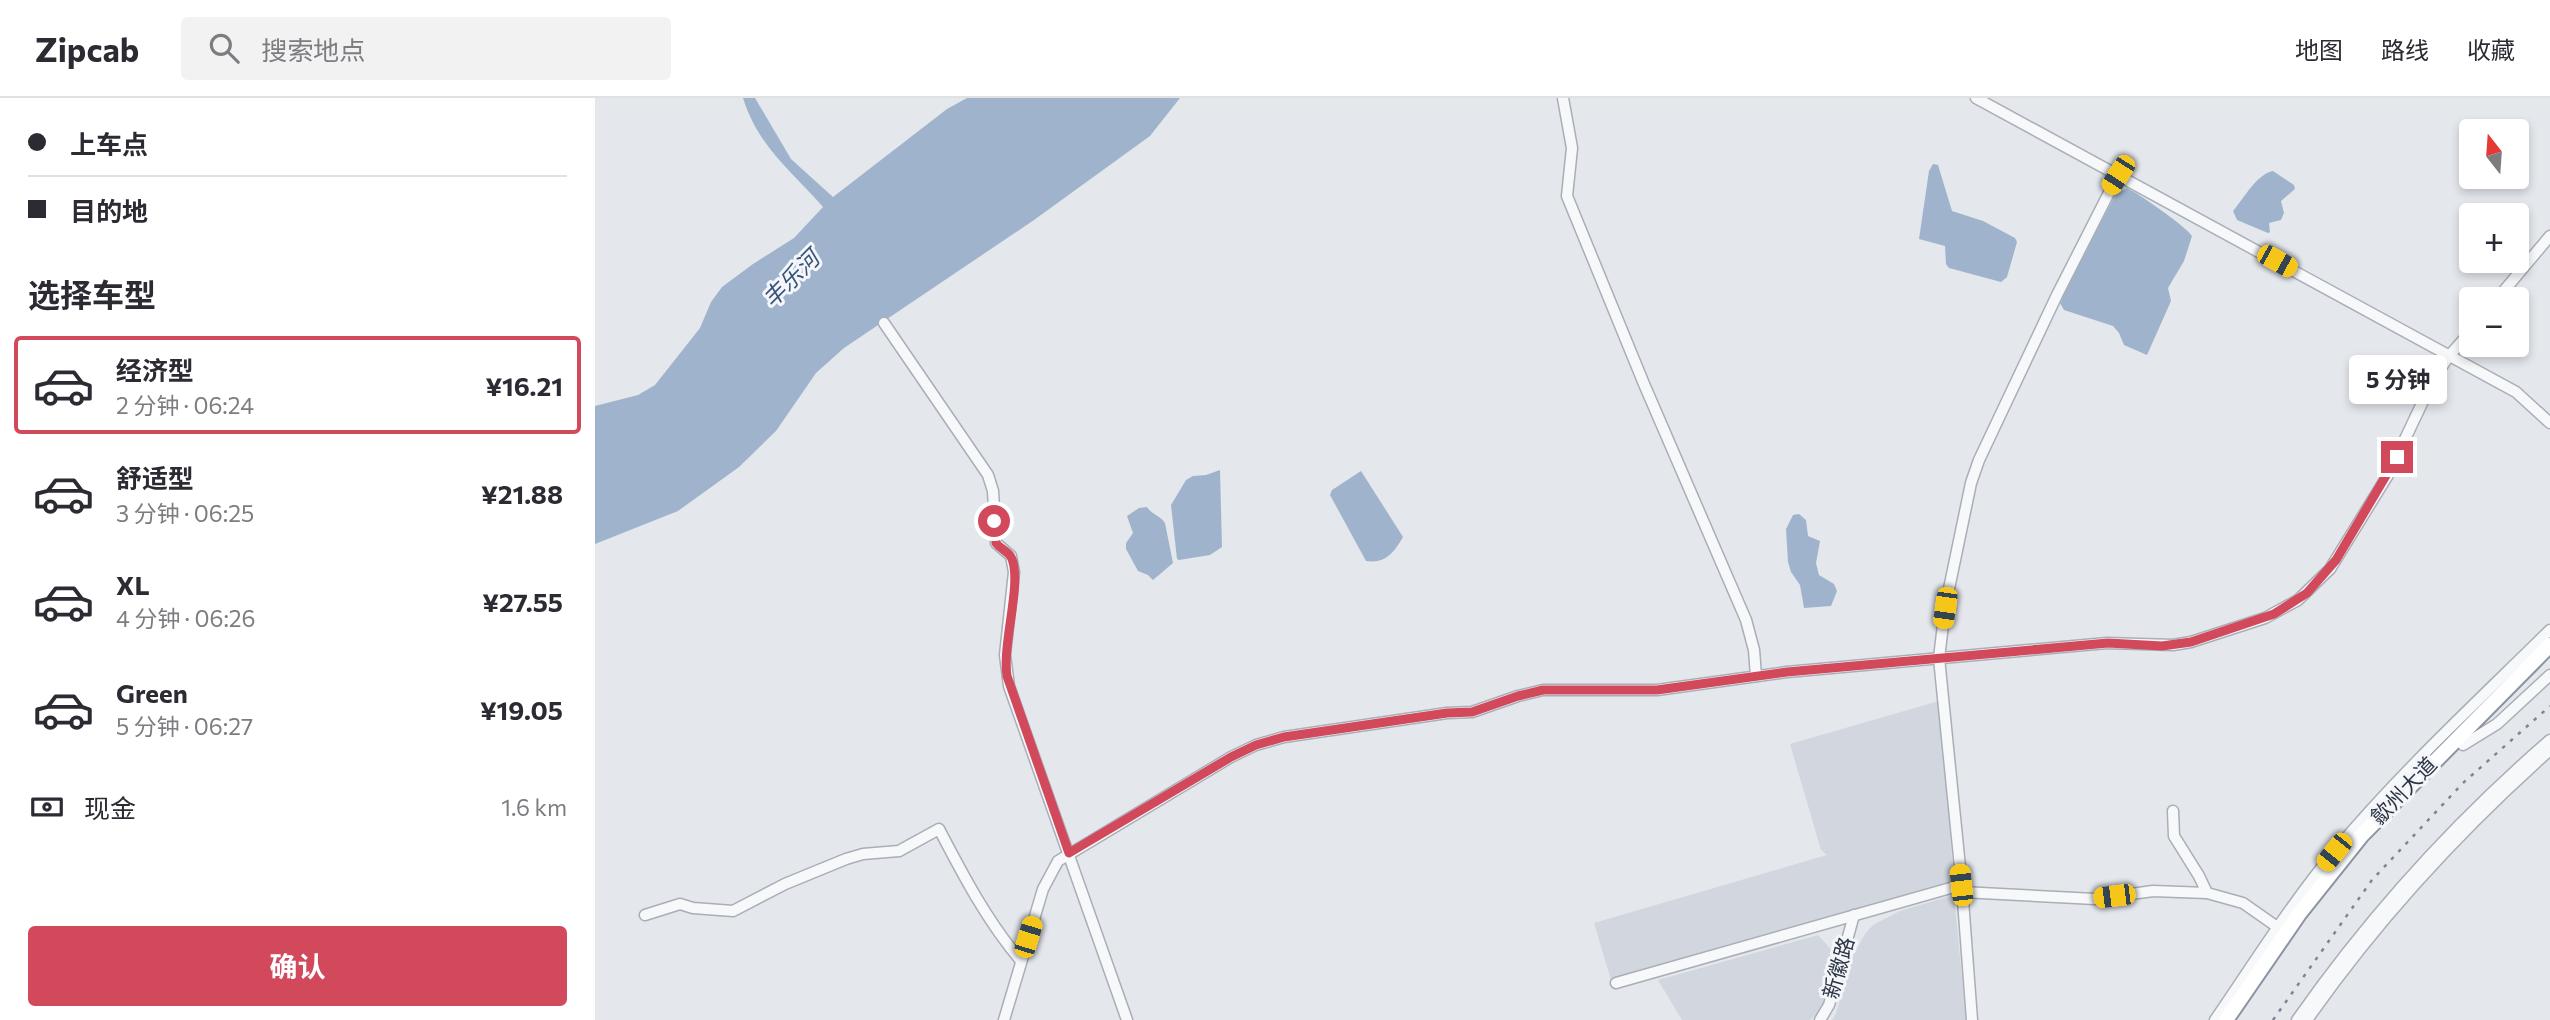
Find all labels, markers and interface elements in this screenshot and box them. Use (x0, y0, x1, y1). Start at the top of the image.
search box (181, 17, 671, 80)
text: Zipcab (35, 28, 139, 69)
icon: search (205, 29, 243, 67)
text: 搜索地点 (261, 34, 365, 65)
text: 地图 (2295, 35, 2343, 64)
text: 路线 (2381, 35, 2429, 64)
text: 收藏 (2467, 35, 2515, 64)
north arrow (2459, 119, 2529, 189)
map controls (2459, 119, 2529, 357)
text: 上车点 (70, 128, 148, 159)
car (2098, 152, 2139, 198)
text: 目的地 (70, 195, 148, 226)
button: + (2459, 203, 2529, 273)
water label: 丰乐河 (756, 241, 827, 313)
car (2254, 242, 2301, 280)
text: 选择车型 (28, 274, 156, 314)
button: − (2459, 287, 2529, 357)
icon: car (32, 354, 95, 417)
text: 经济型 (116, 354, 194, 385)
callout: 5 分钟 (2348, 356, 2446, 404)
text: 5 分钟 (2366, 365, 2430, 393)
text: ¥16.21 (485, 370, 563, 401)
text: 2 分钟 · 06:24 (116, 391, 254, 419)
route end (2381, 441, 2413, 473)
icon: car (32, 462, 95, 525)
text: 舒适型 (116, 462, 194, 493)
text: ¥21.88 (481, 478, 563, 509)
text: 3 分钟 · 06:25 (116, 499, 254, 527)
route start (978, 505, 1010, 537)
text: XL (116, 569, 150, 600)
icon: car (32, 570, 95, 633)
text: ¥27.55 (482, 586, 563, 617)
car (1932, 586, 1959, 630)
text: 4 分钟 · 06:26 (116, 604, 256, 632)
text: Green (116, 677, 188, 708)
icon: car (32, 678, 95, 741)
text: ¥19.05 (480, 694, 563, 725)
text: 5 分钟 · 06:27 (116, 712, 253, 740)
street label: 歙州大道 (2365, 751, 2441, 829)
icon: cash (28, 788, 66, 826)
text: 现金 (84, 792, 136, 823)
text: 1.6 km (501, 793, 567, 821)
car (2313, 829, 2356, 875)
car (1949, 863, 1974, 907)
car (2092, 883, 2137, 909)
car (1012, 914, 1045, 960)
button: 确认 (28, 926, 567, 1006)
street label: 新徽路 (1817, 934, 1858, 1001)

